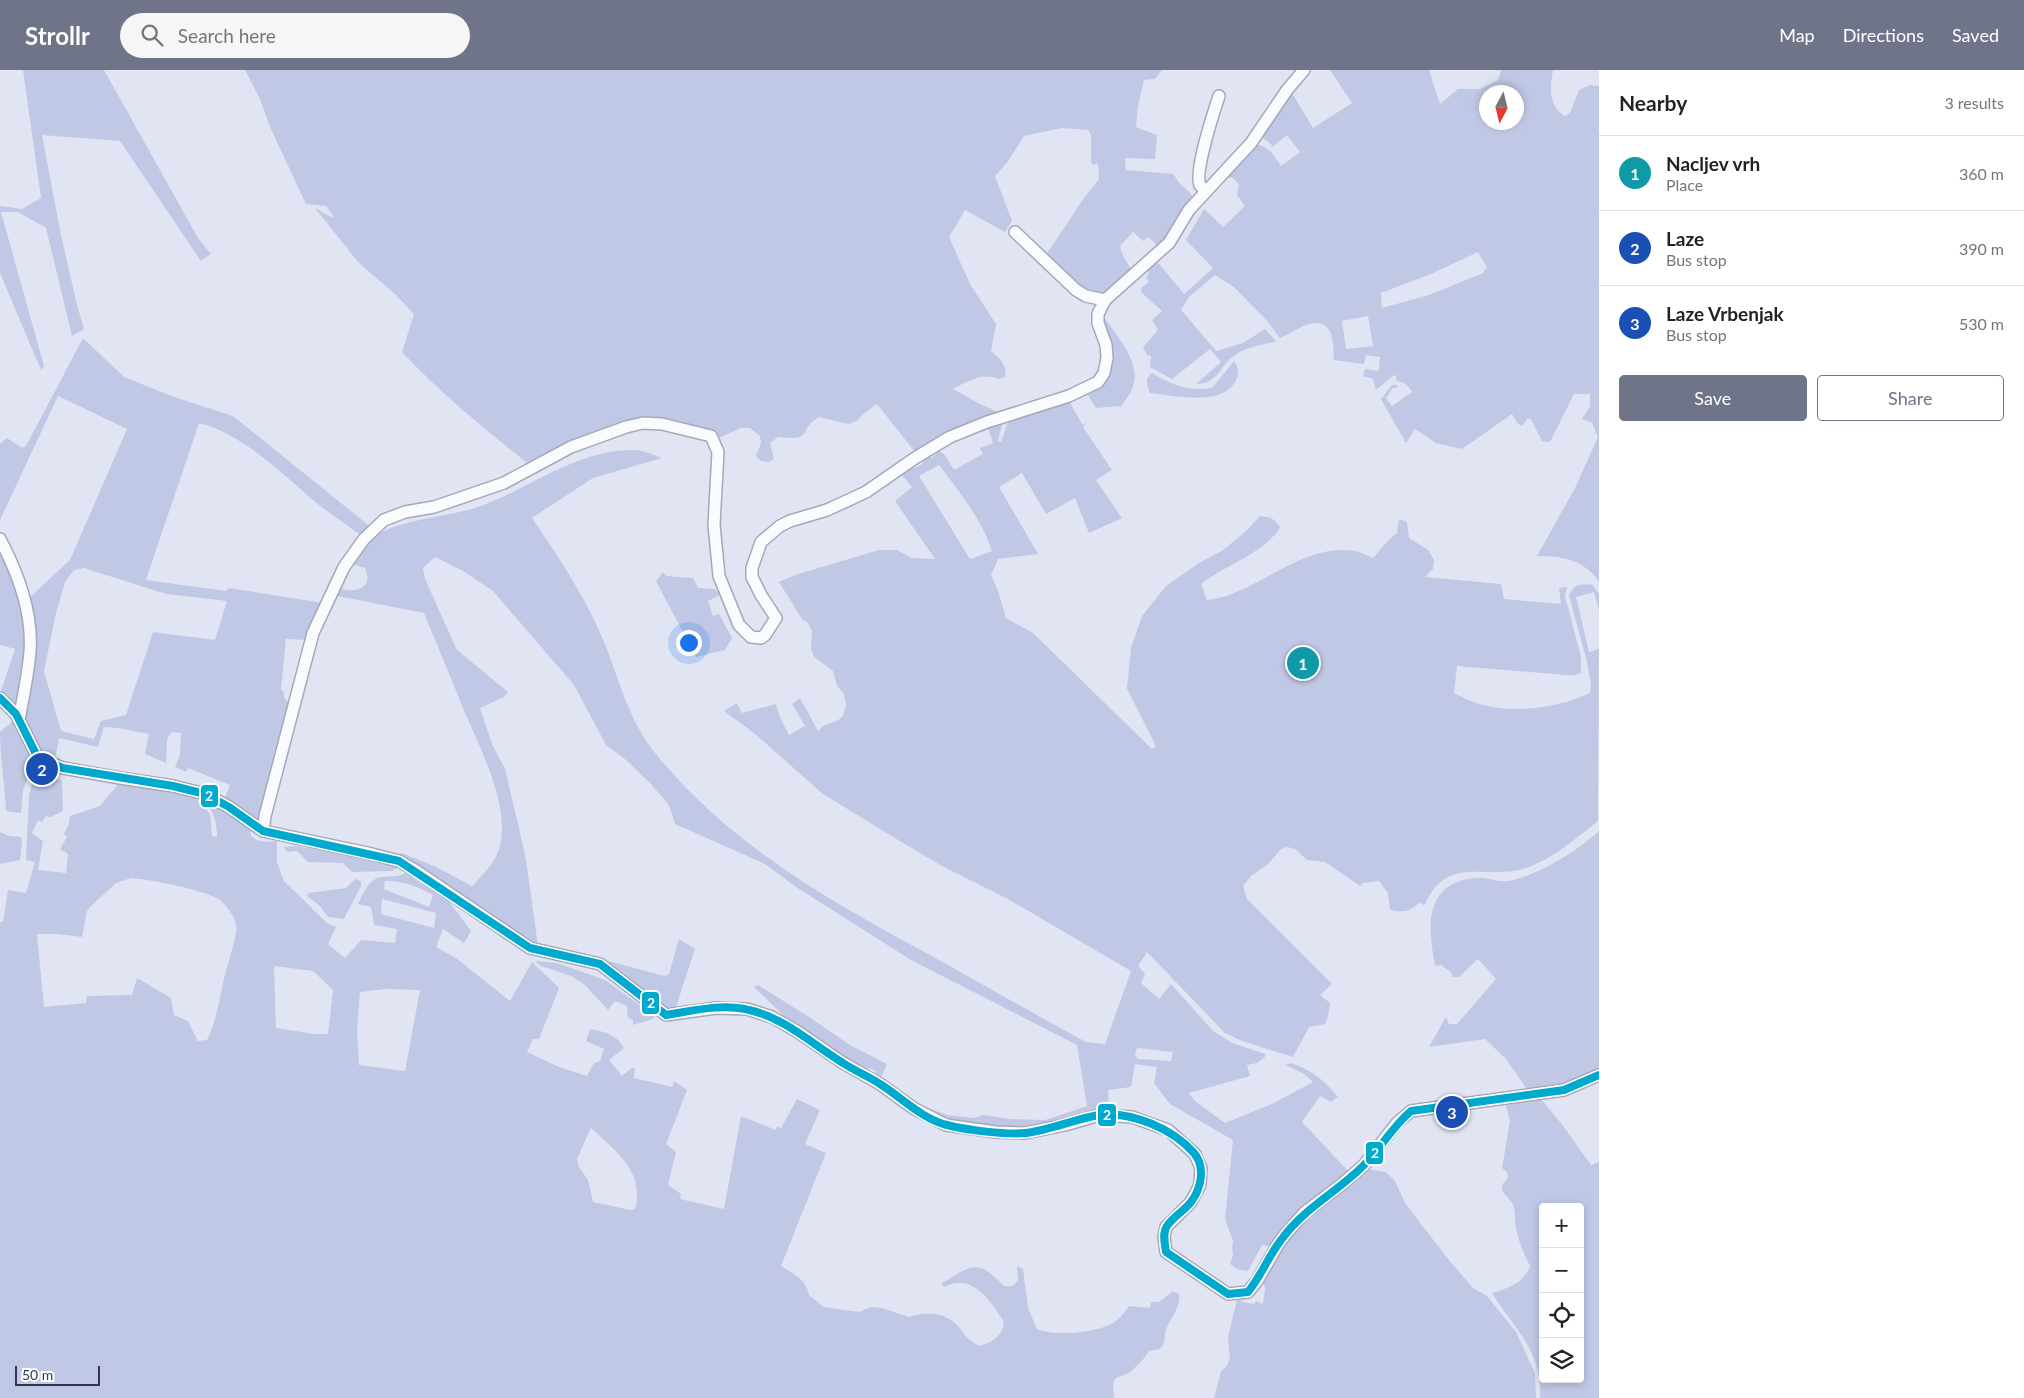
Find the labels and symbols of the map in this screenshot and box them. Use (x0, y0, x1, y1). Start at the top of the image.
north arrow (1479, 85, 1524, 130)
your location (676, 630, 702, 656)
pin: 1 (1287, 644, 1319, 682)
pin: 2 (26, 750, 58, 788)
line badge: 2 (200, 784, 219, 808)
text: 2 (205, 787, 213, 804)
line badge: 2 (641, 991, 660, 1015)
text: 2 (647, 994, 655, 1011)
pin: 3 (1436, 1093, 1468, 1131)
line badge: 2 (1097, 1103, 1117, 1127)
text: 2 (1103, 1106, 1111, 1123)
line badge: 2 (1365, 1141, 1384, 1165)
text: 2 (1371, 1144, 1379, 1161)
scale bar (15, 1363, 100, 1386)

